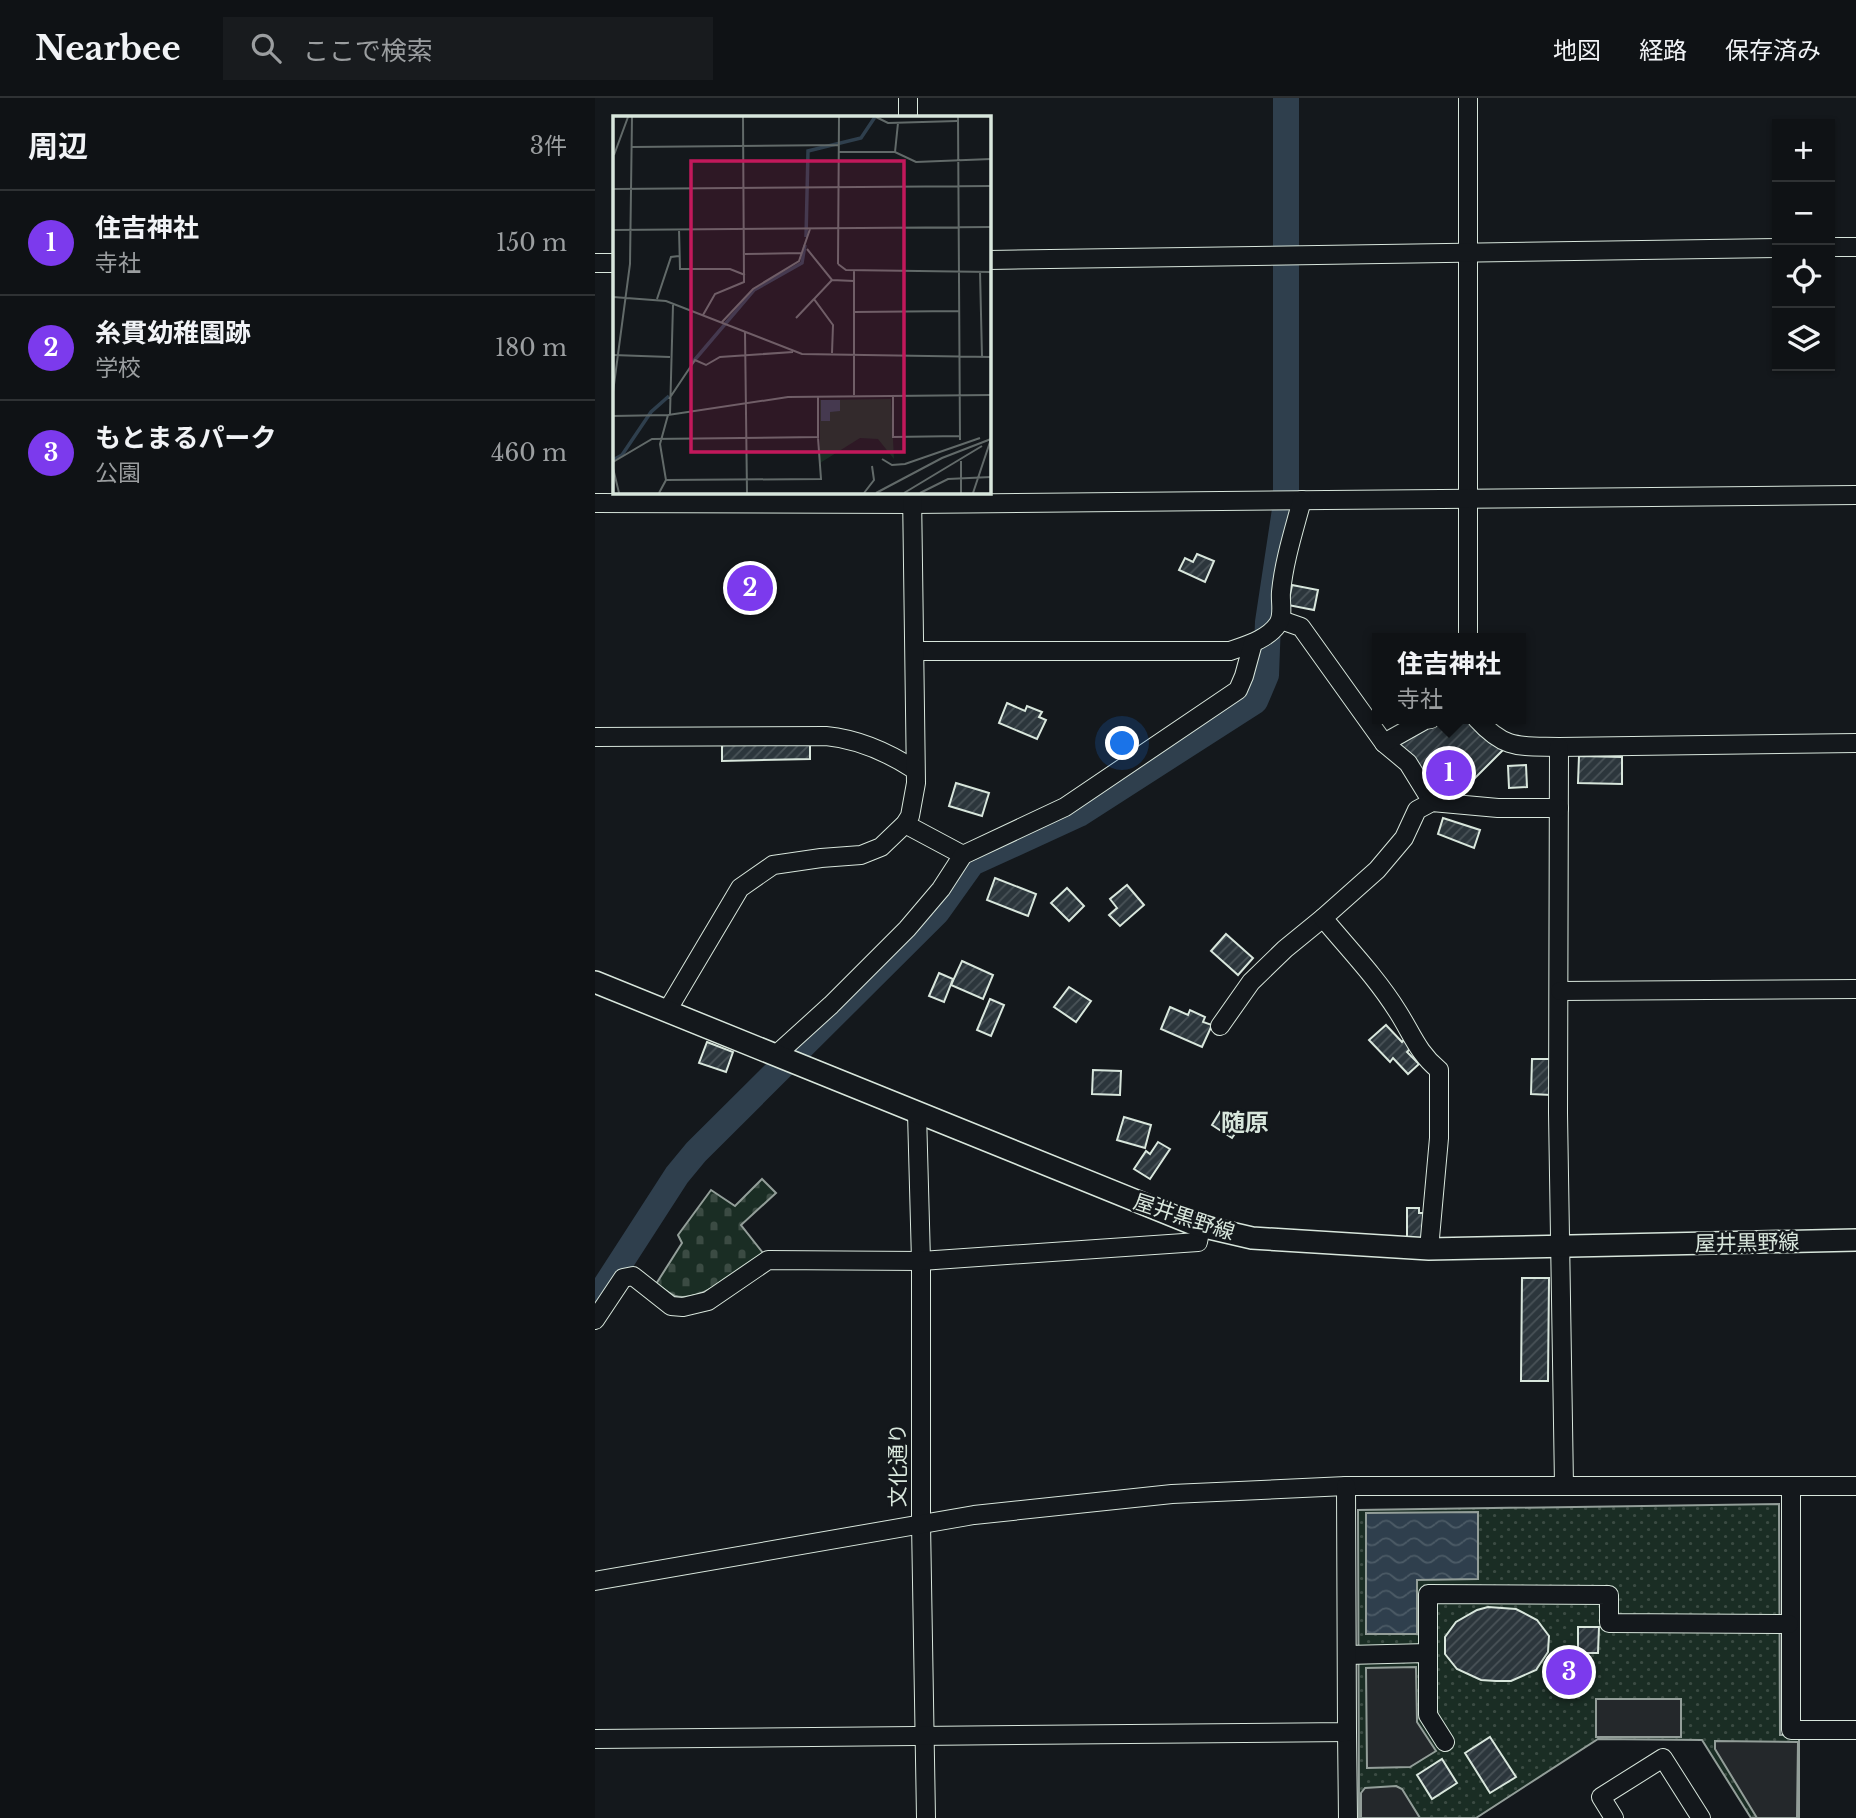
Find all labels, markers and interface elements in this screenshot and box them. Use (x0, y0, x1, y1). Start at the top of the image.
search box (223, 17, 713, 80)
text: Nearbee (35, 28, 181, 69)
icon: search (247, 29, 285, 67)
text: ここで検索 (303, 35, 433, 67)
text: 地図 (1553, 36, 1601, 65)
text: 経路 (1639, 36, 1687, 65)
text: 保存済み (1725, 36, 1821, 65)
inset map (613, 116, 991, 494)
map controls (1772, 119, 1835, 371)
button: + (1772, 119, 1835, 182)
text: 周辺 (28, 128, 88, 165)
text: 3件 (530, 132, 567, 160)
button: − (1772, 182, 1835, 245)
text: 住吉神社 (95, 212, 199, 244)
text: 1 (46, 229, 56, 257)
text: 150 m (496, 229, 567, 257)
button: locate (1772, 245, 1835, 308)
text: 寺社 (95, 249, 141, 277)
button: layers (1772, 308, 1835, 371)
text: 糸貫幼稚園跡 (95, 317, 251, 349)
text: 2 (44, 334, 58, 362)
text: 180 m (495, 334, 567, 362)
text: 学校 (95, 354, 141, 382)
text: もとまるパーク (95, 422, 276, 454)
text: 3 (44, 439, 58, 467)
text: 460 m (491, 439, 567, 467)
text: 公園 (95, 459, 141, 487)
pin: 2 (727, 562, 773, 614)
popup (1372, 633, 1526, 724)
text: 住吉神社 (1397, 648, 1501, 680)
text: 寺社 (1397, 685, 1443, 713)
your location (1105, 726, 1139, 760)
pin: 1 (1426, 747, 1472, 799)
district label: 随原 (1221, 1108, 1269, 1137)
street label: 屋井黒野線 (1130, 1188, 1238, 1246)
street label: 屋井黒野線 (1694, 1229, 1800, 1257)
street label: 文化通り (885, 1423, 911, 1507)
pin: 3 (1546, 1646, 1592, 1698)

